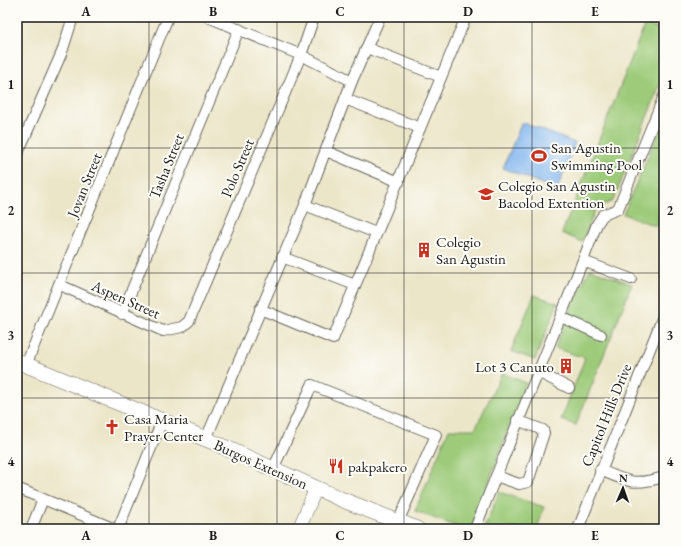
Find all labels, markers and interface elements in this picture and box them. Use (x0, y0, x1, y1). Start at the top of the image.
text: A (80, 3, 91, 20)
text: B (209, 3, 217, 20)
text: C (335, 3, 345, 20)
text: D (463, 3, 473, 20)
text: E (591, 3, 599, 20)
text: 1 (8, 76, 15, 93)
text: 1 (667, 76, 674, 93)
street label: Tasha Street (144, 130, 188, 202)
street label: Polo Street (216, 136, 258, 200)
place label: San Agustin Swimming Pool (551, 138, 643, 174)
sports icon: San Agustin Swimming Pool (530, 147, 548, 165)
street label: Jovan Street (62, 149, 106, 222)
place label: Colegio San Agustin Bacolod Extention (498, 176, 616, 212)
school or university icon: Colegio San Agustin Bacolod Extention (477, 185, 495, 203)
text: 2 (8, 202, 15, 219)
text: 2 (667, 202, 674, 219)
place label: Colegio San Agustin (436, 232, 506, 268)
building icon: Colegio San Agustin (415, 241, 433, 259)
street label: Aspen Street (88, 275, 163, 323)
text: 3 (8, 327, 15, 344)
text: 3 (667, 327, 674, 344)
place label: Lot 3 Canuto (475, 357, 554, 376)
building icon: Lot 3 Canuto (557, 357, 575, 375)
street label: Capitol Hills Drive (577, 361, 635, 469)
place label: Casa Maria Prayer Center (124, 409, 203, 445)
church icon: Casa Maria Prayer Center (103, 418, 121, 436)
street label: Burgos Extension (211, 435, 311, 493)
text: 4 (8, 453, 15, 470)
text: 4 (667, 453, 674, 470)
restaurant icon: pakpakero (327, 457, 345, 475)
place label: pakpakero (348, 457, 407, 476)
north arrow (603, 468, 643, 508)
text: N (619, 471, 628, 485)
text: A (80, 527, 91, 544)
text: B (209, 527, 217, 544)
text: C (335, 527, 345, 544)
text: D (463, 527, 473, 544)
text: E (591, 527, 599, 544)

